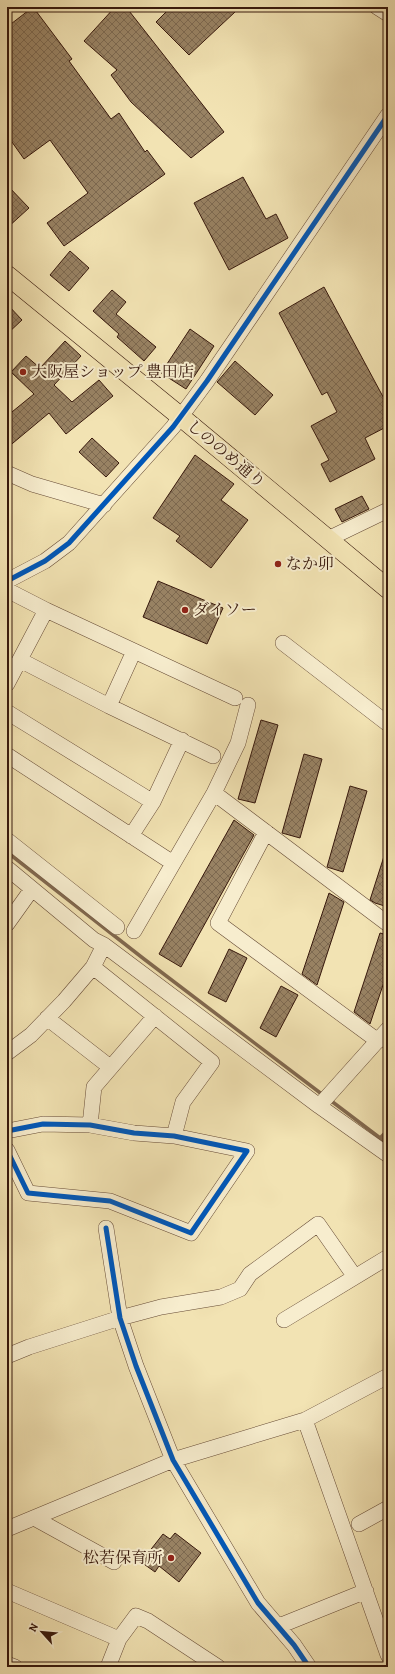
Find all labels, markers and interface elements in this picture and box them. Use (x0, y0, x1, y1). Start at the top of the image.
place label: 大阪屋ショップ 豊田店 (31, 361, 194, 383)
marker: 大阪屋ショップ 豊田店 (18, 367, 28, 377)
street label: しののめ通り (182, 415, 270, 493)
place label: なか卯 (286, 553, 334, 575)
marker: なか卯 (273, 559, 283, 569)
place label: ダイソー (193, 599, 257, 621)
marker: ダイソー (180, 605, 190, 615)
place label: 松若保育所 (83, 1547, 163, 1569)
marker: 松若保育所 (166, 1553, 176, 1563)
north arrow (22, 1612, 62, 1652)
text: N (25, 1621, 42, 1635)

